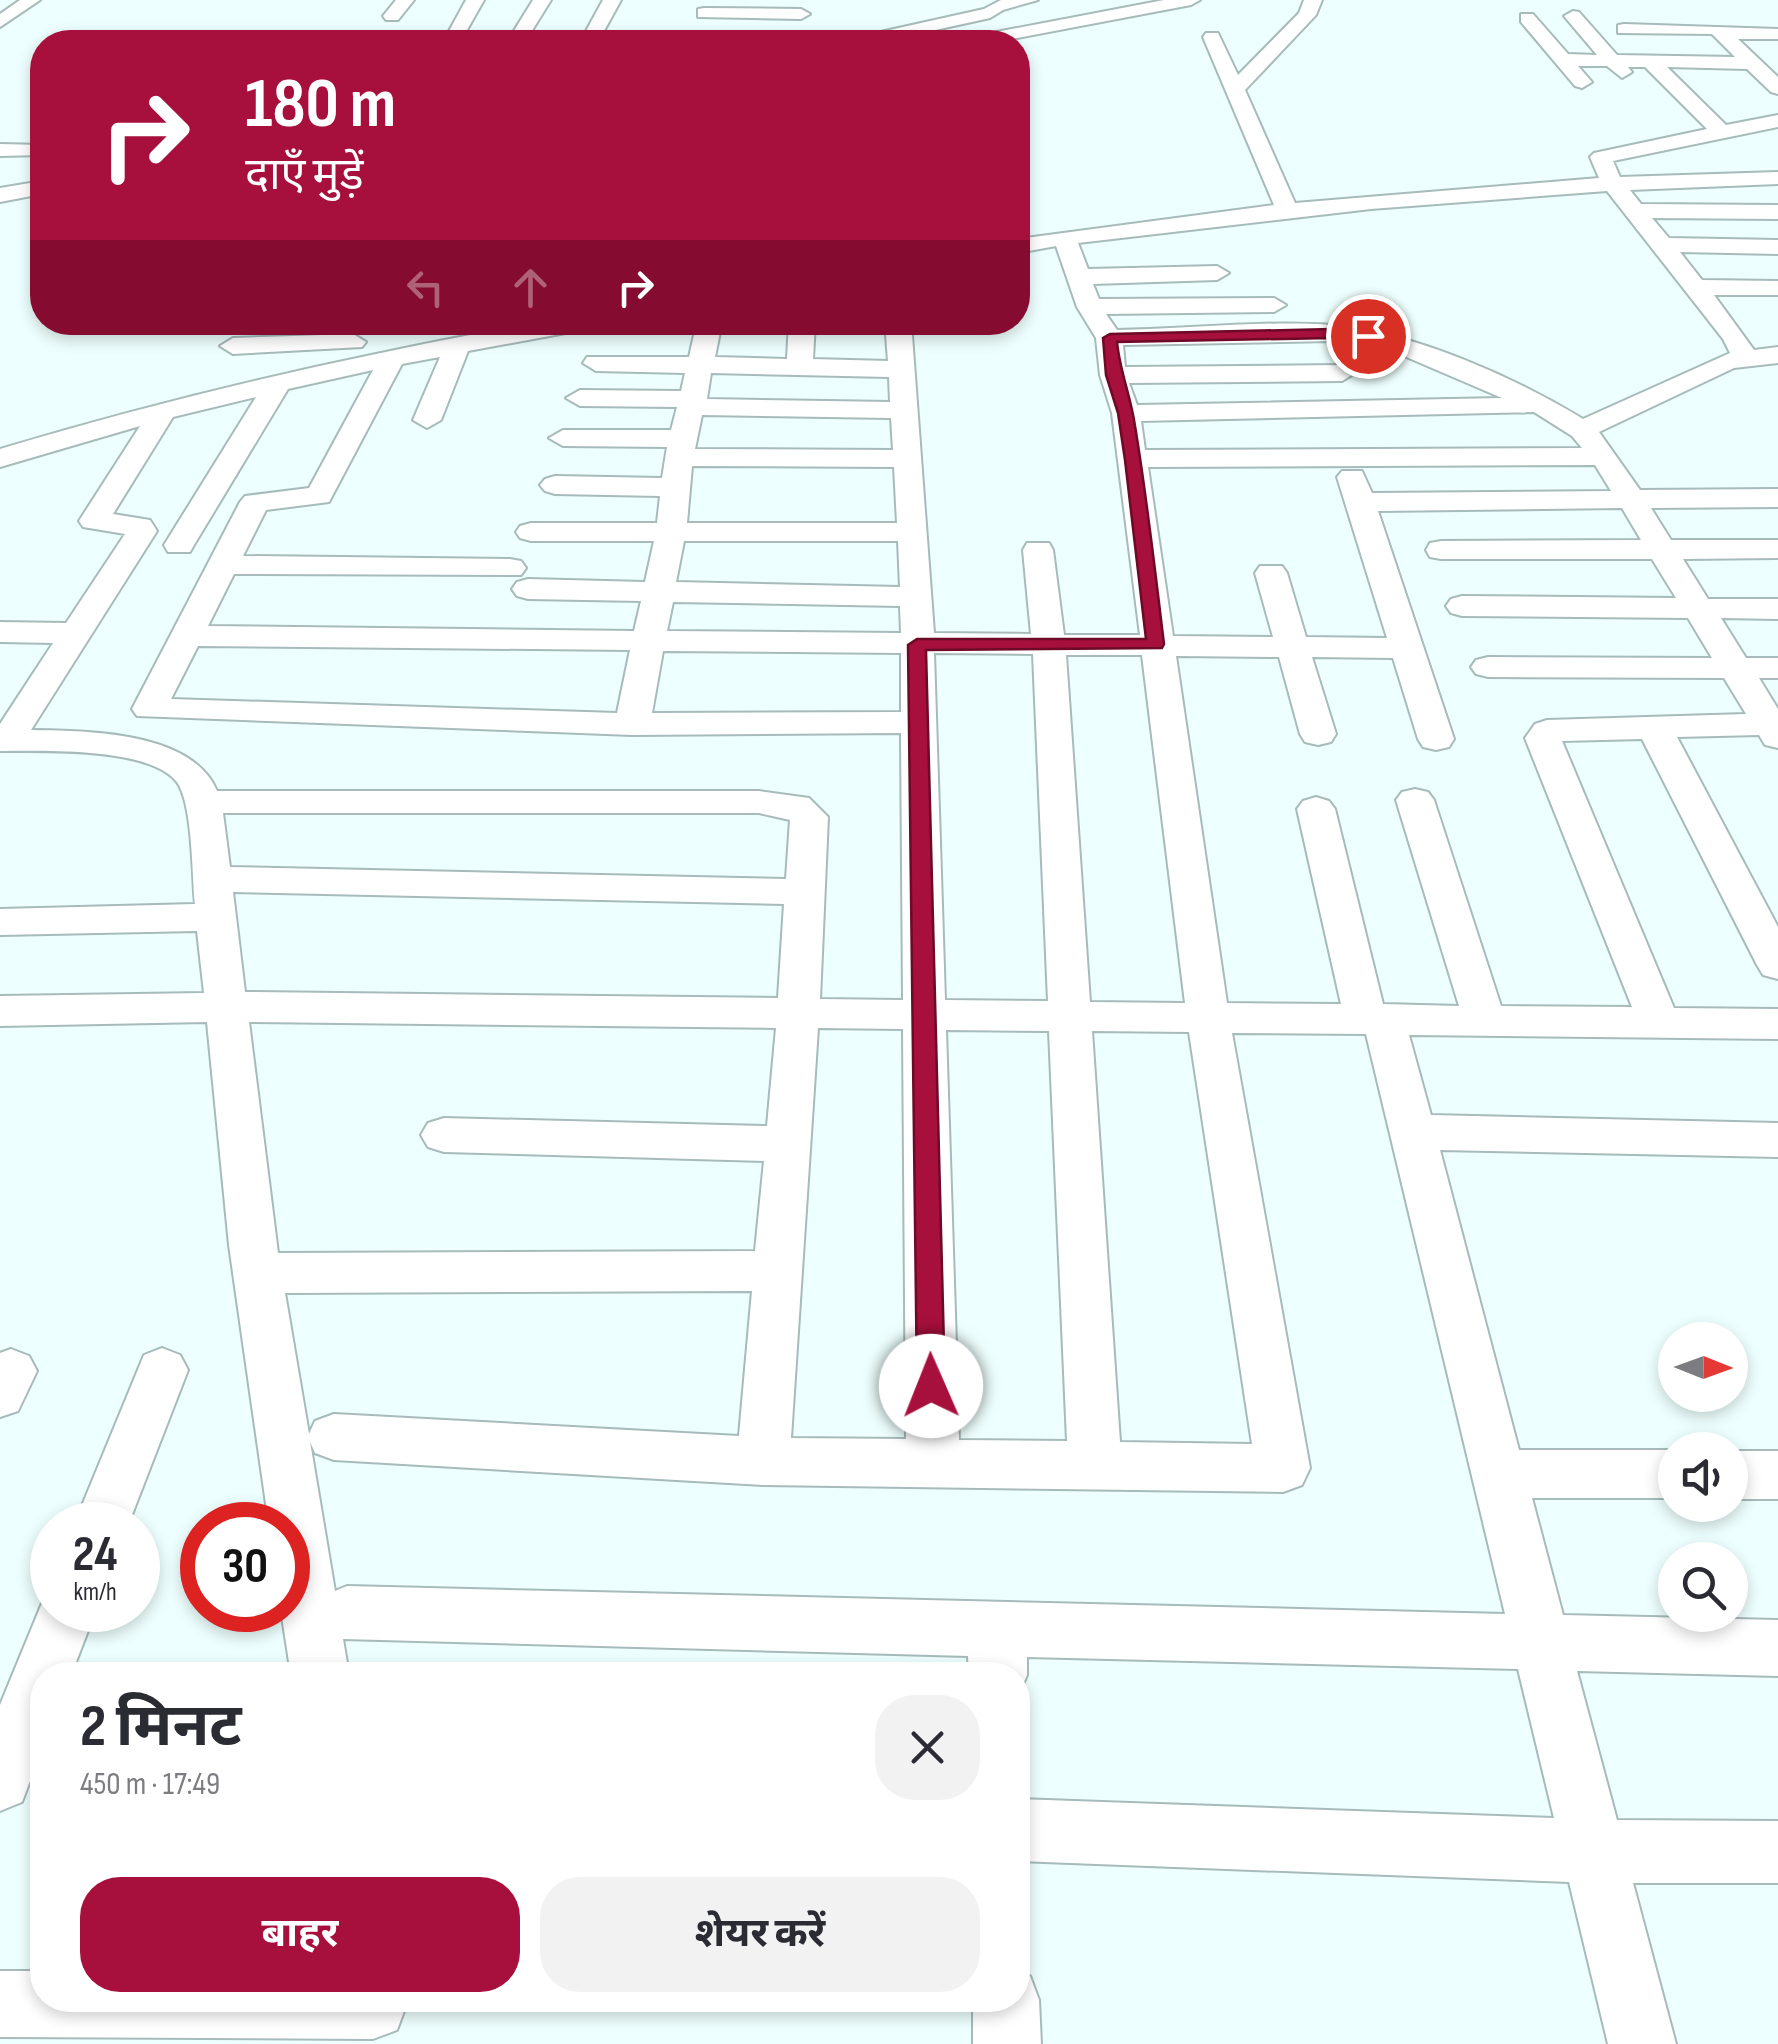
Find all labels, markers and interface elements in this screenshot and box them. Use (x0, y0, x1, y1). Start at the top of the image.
text: 180 m (245, 63, 396, 147)
icon: right (80, 70, 210, 200)
text: दाएँ मुड़ें (245, 148, 364, 203)
icon: left (398, 260, 453, 315)
icon: ahead (503, 260, 558, 315)
icon: right (608, 260, 663, 315)
pin (1326, 294, 1411, 379)
icon: arrive (1341, 309, 1396, 364)
north arrow (1658, 1322, 1748, 1412)
map controls (1658, 1322, 1748, 1632)
position arrow (879, 1334, 983, 1438)
button: sound (1658, 1432, 1748, 1522)
speed limit sign: 30 (180, 1502, 310, 1632)
text: 24 (73, 1525, 117, 1585)
button: search (1658, 1542, 1748, 1632)
text: km/h (73, 1577, 117, 1608)
text: 2 मिनट (80, 1691, 242, 1763)
button: close (875, 1695, 980, 1800)
text: 450 m · 17:49 (80, 1765, 220, 1804)
button: बाहर (80, 1877, 520, 1992)
button: शेयर करें (540, 1877, 980, 1992)

